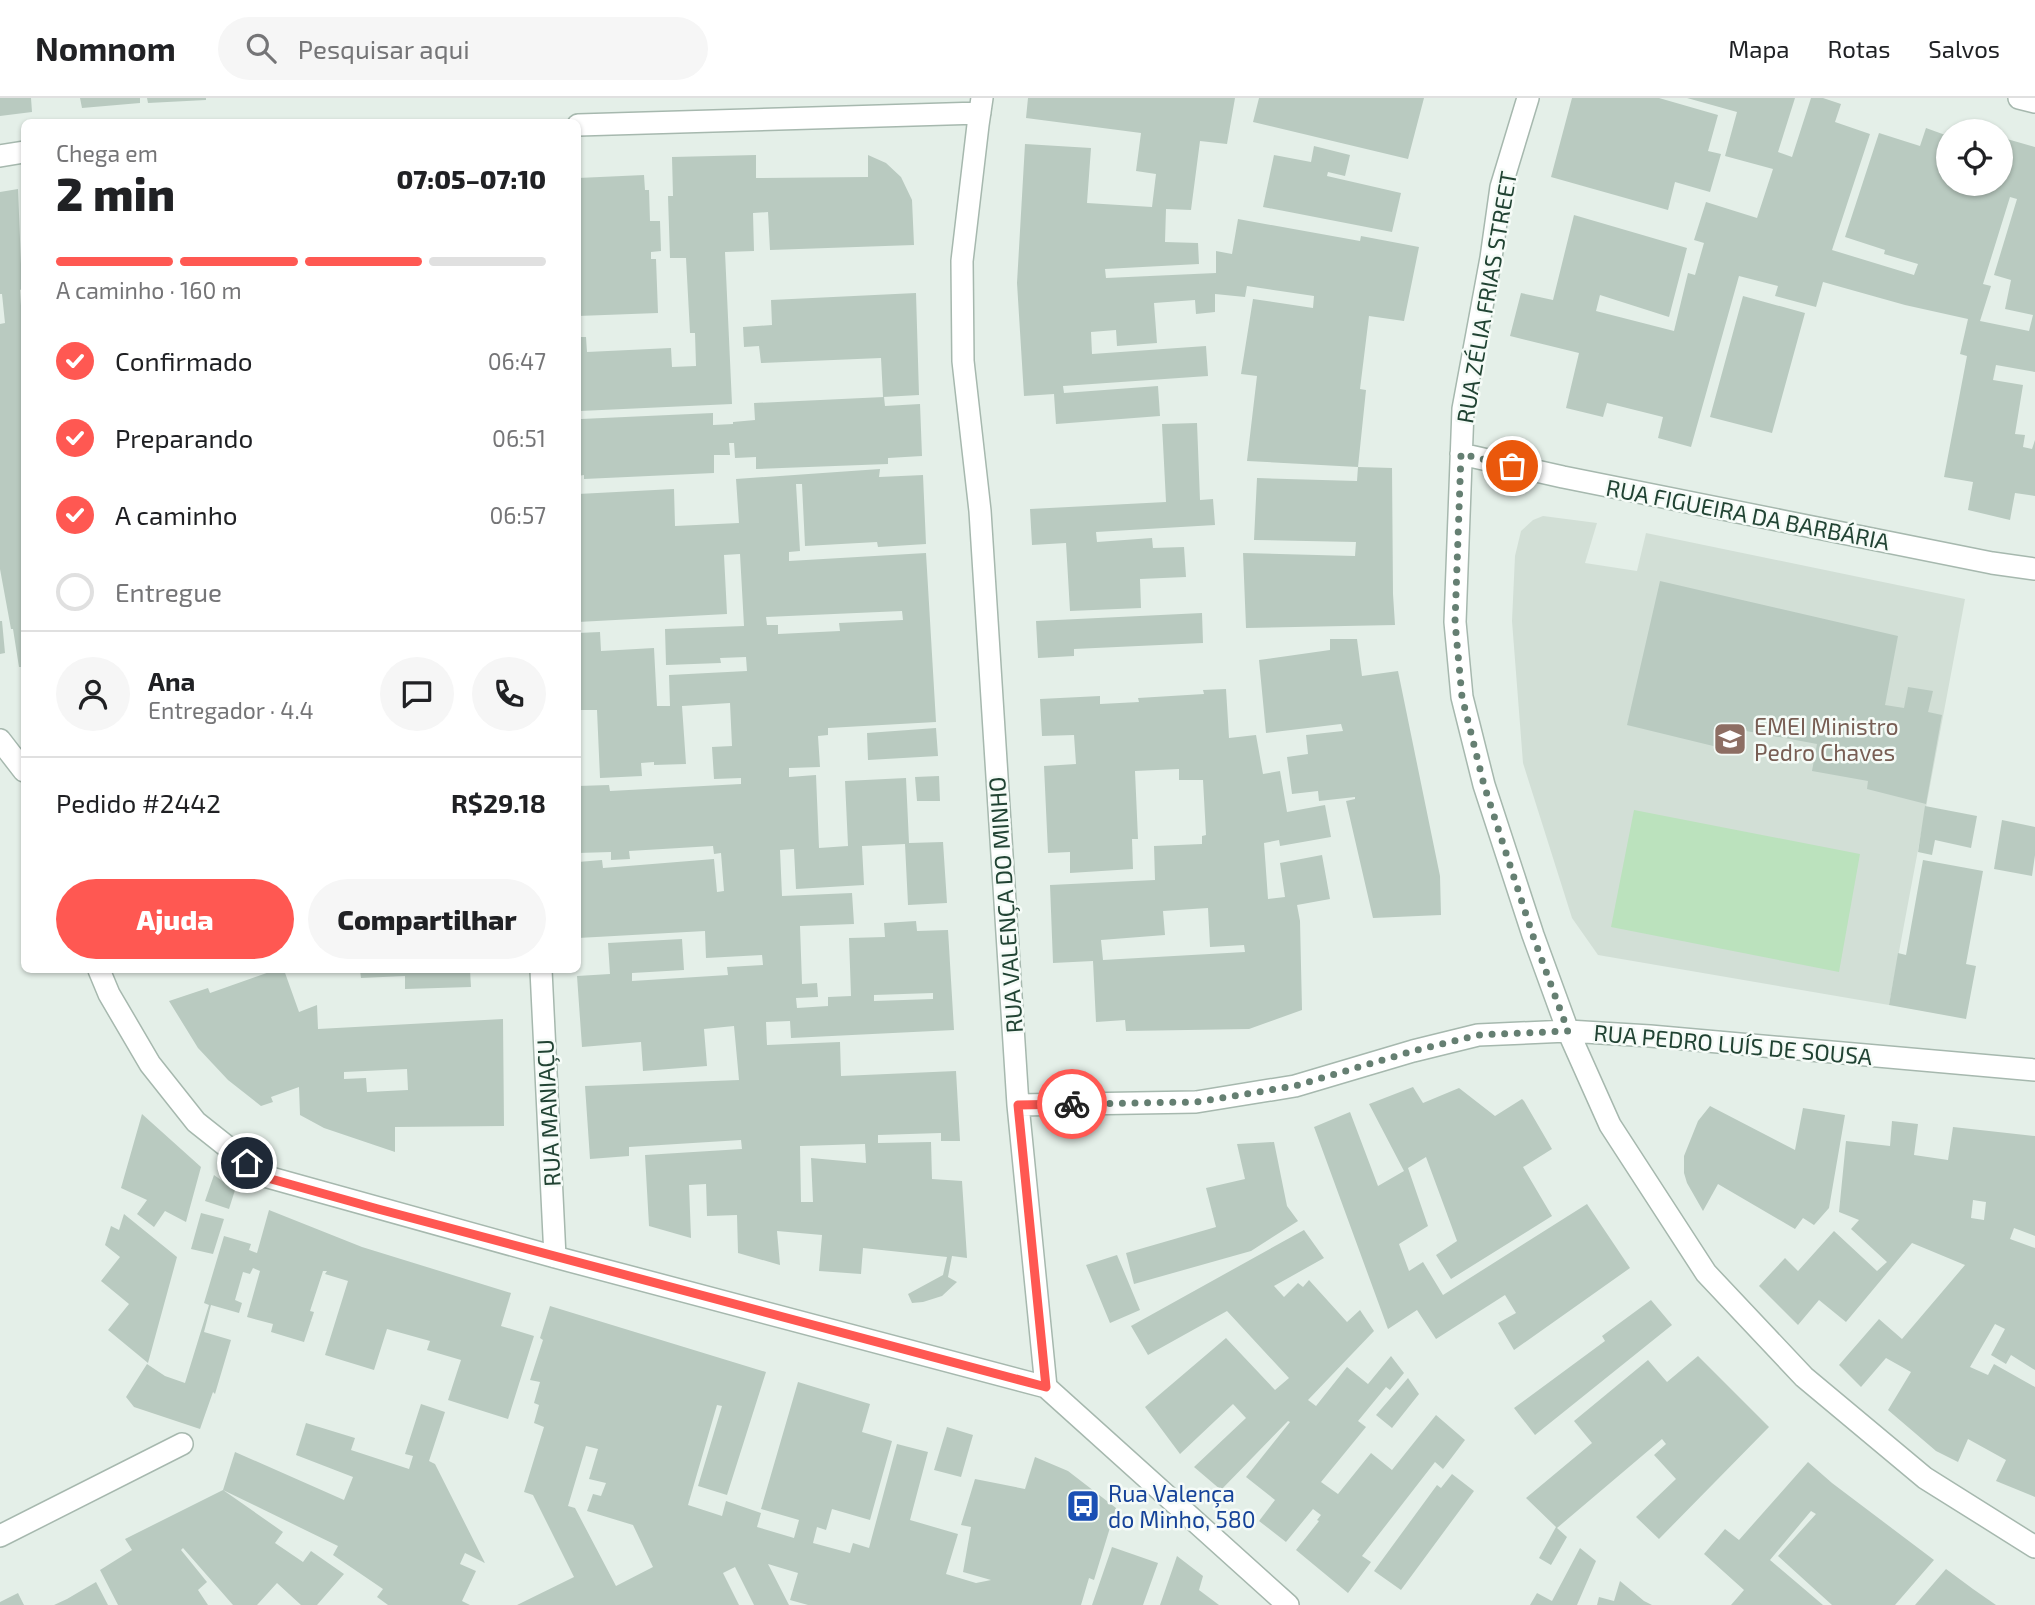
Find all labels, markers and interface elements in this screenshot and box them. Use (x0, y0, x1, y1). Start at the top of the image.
search box (218, 17, 708, 80)
text: Nomnom (35, 28, 176, 68)
icon: search (242, 29, 280, 67)
text: Pesquisar aqui (298, 33, 470, 64)
text: Mapa (1728, 34, 1790, 63)
text: Rotas (1828, 34, 1890, 63)
text: Salvos (1928, 34, 2000, 63)
map controls (1936, 119, 2013, 196)
button: locate (1936, 119, 2013, 196)
text: Chega em (56, 139, 158, 167)
text: 07:05–07:10 (397, 163, 546, 194)
text: 2 min (56, 165, 175, 220)
street label: RUA ZÉLIA FRIAS STREET (1450, 169, 1522, 425)
text: A caminho · 160 m (56, 276, 242, 304)
icon: check (56, 342, 94, 380)
text: Confirmado (115, 345, 253, 376)
text: 06:47 (488, 347, 546, 375)
icon: check (56, 419, 94, 457)
text: Preparando (115, 422, 253, 453)
text: 06:51 (492, 424, 546, 452)
pin (1482, 436, 1542, 496)
icon: bag (1493, 447, 1531, 485)
street label: RUA FIGUEIRA DA BARBÁRIA (1604, 473, 1893, 555)
icon: check (56, 496, 94, 534)
text: A caminho (115, 499, 238, 530)
text: 06:57 (489, 501, 546, 529)
text: Entregue (115, 576, 222, 607)
button: person (56, 657, 130, 731)
button: chat (380, 657, 454, 731)
button: phone (472, 657, 546, 731)
text: Ana (148, 665, 195, 696)
text: Entregador · 4.4 (148, 696, 314, 724)
place label: EMEI Ministro Pedro Chaves (1754, 712, 1898, 766)
school or university icon: EMEI Ministro Pedro Chaves (1711, 720, 1749, 758)
street label: RUA VALENÇA DO MINHO (982, 776, 1029, 1034)
text: Pedido #2442 (56, 787, 221, 818)
text: R$29.18 (451, 787, 546, 818)
button: Ajuda (56, 879, 294, 959)
button: Compartilhar (308, 879, 546, 959)
street label: RUA PEDRO LUÍS DE SOUSA (1592, 1018, 1874, 1070)
street label: RUA MANIAÇU (530, 1038, 567, 1187)
courier (1037, 1069, 1107, 1139)
icon: bike (1053, 1085, 1091, 1123)
pin (217, 1133, 277, 1193)
icon: home (228, 1144, 266, 1182)
place label: Rua Valença do Minho, 580 (1108, 1479, 1256, 1533)
bus stop icon: Rua Valença do Minho, 580 (1064, 1487, 1102, 1525)

